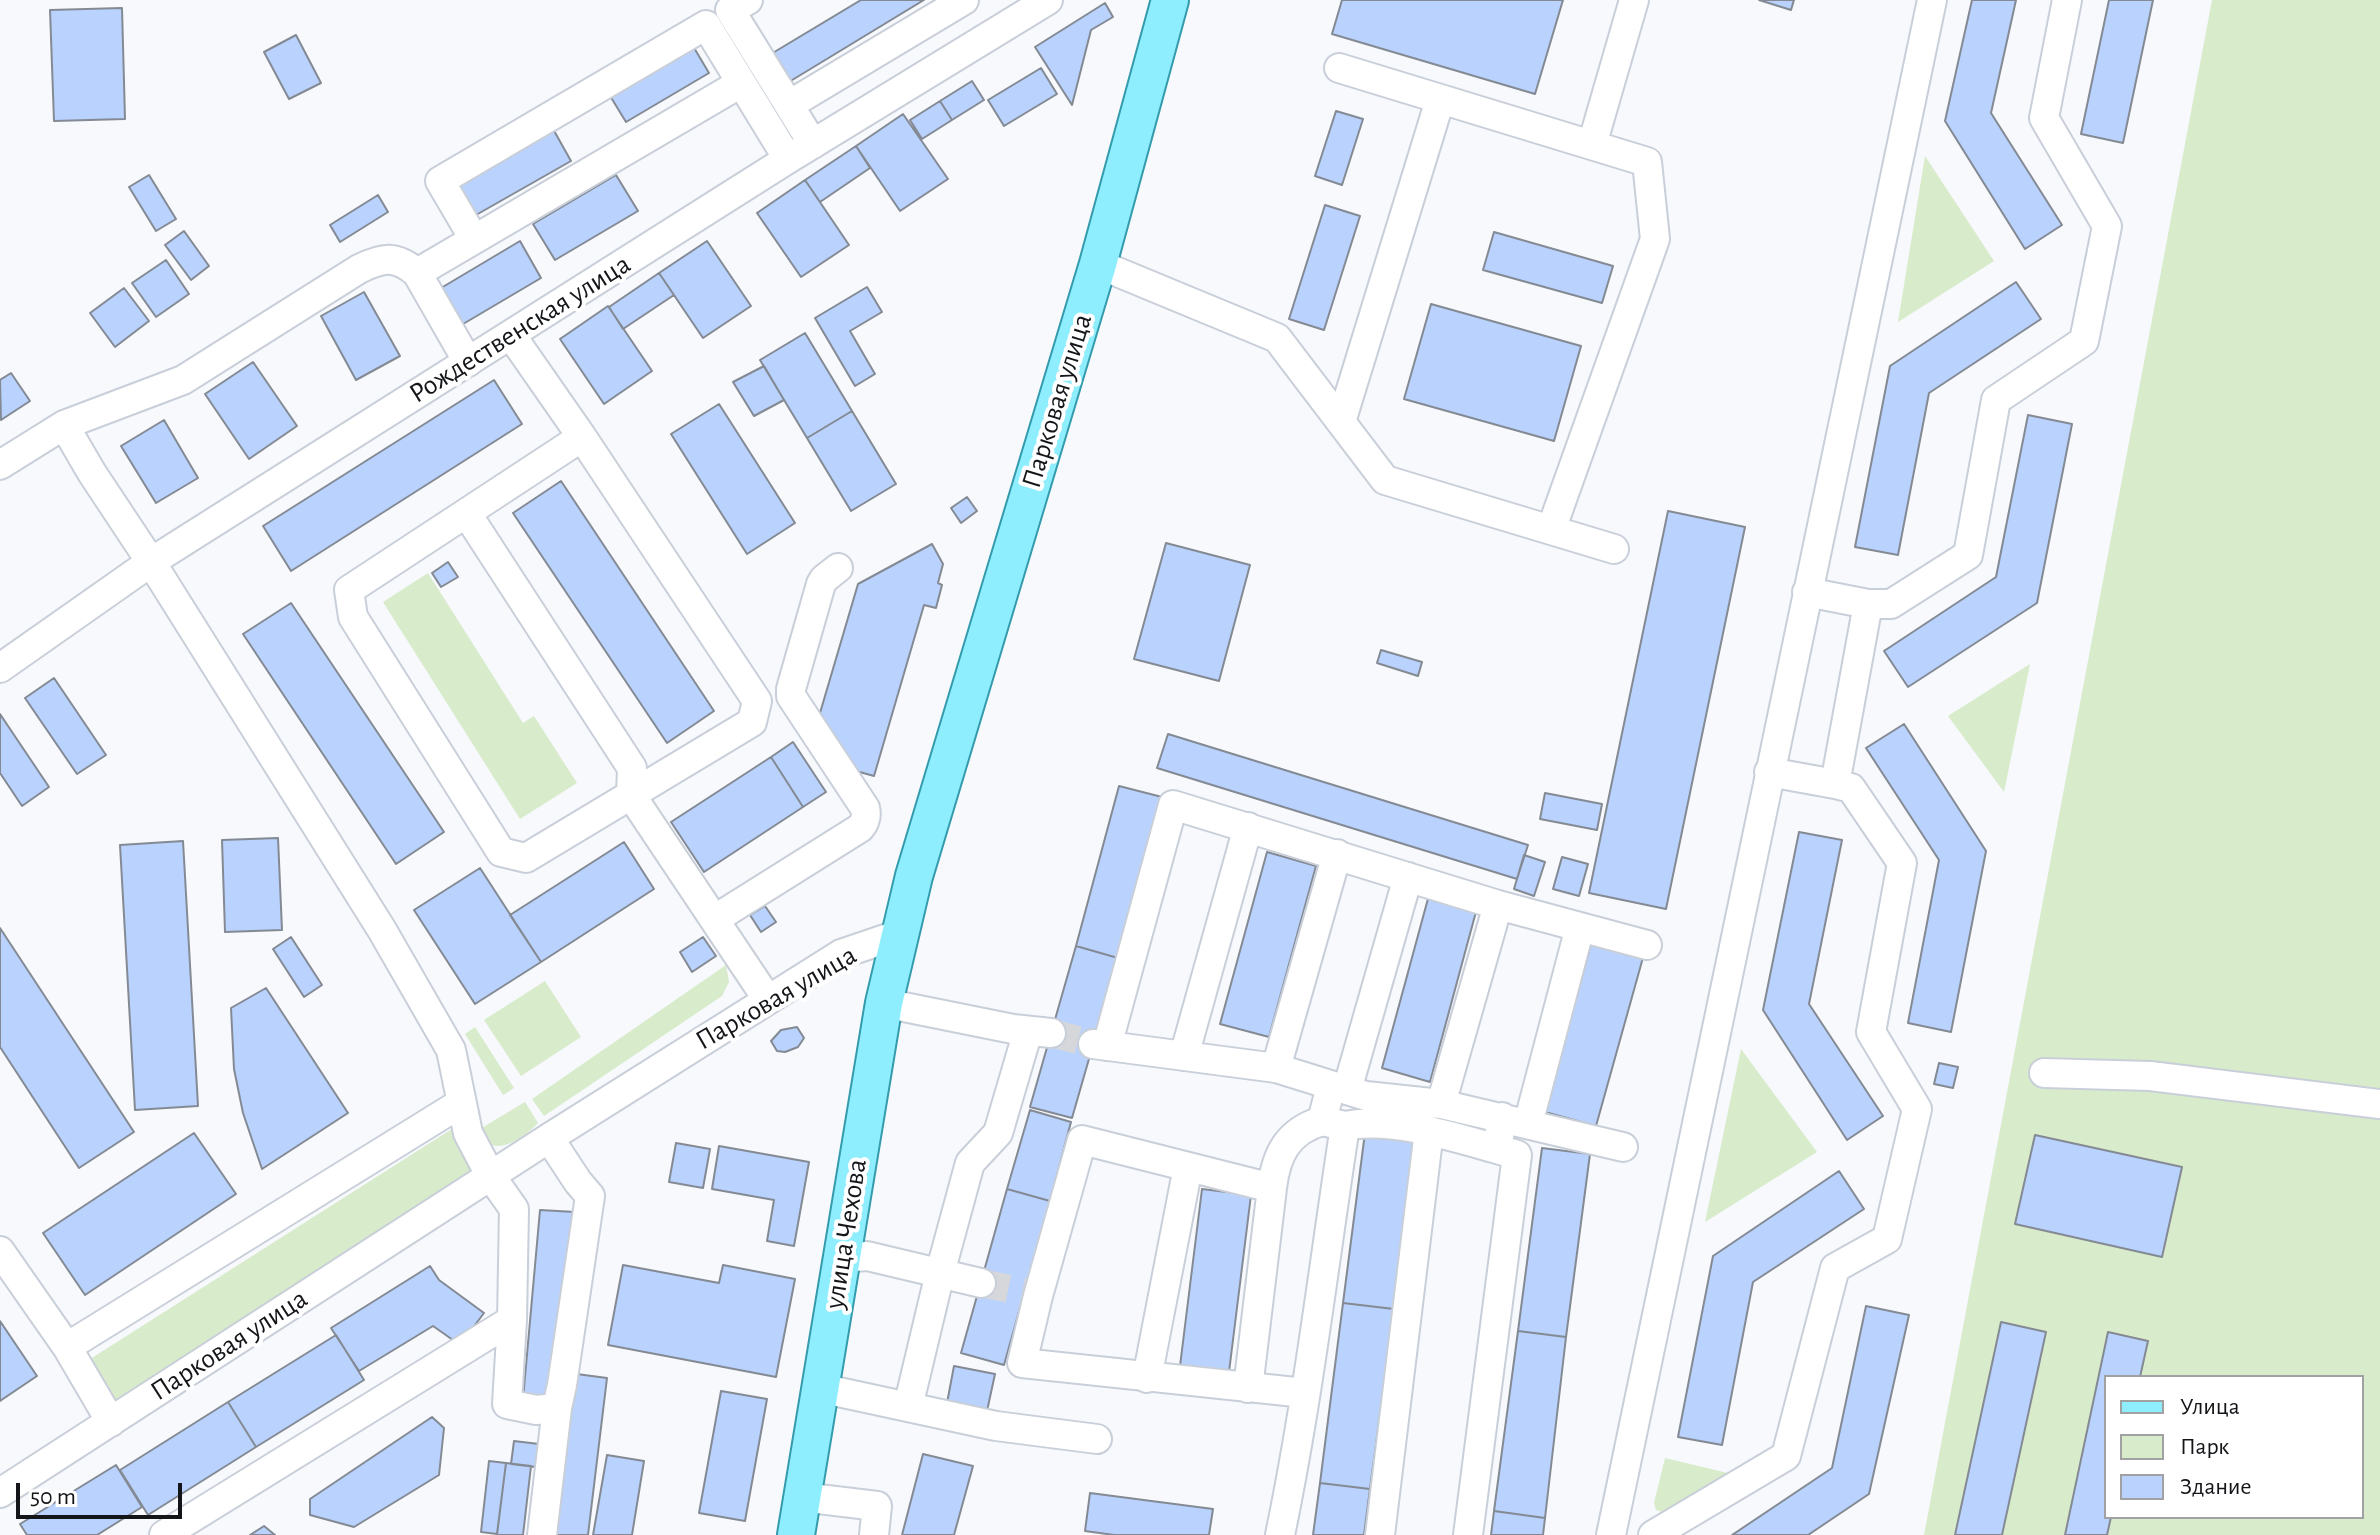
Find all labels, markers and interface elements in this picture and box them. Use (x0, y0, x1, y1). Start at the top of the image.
street label: Рождественская улица (403, 247, 637, 411)
street label: Парковая улица (1015, 310, 1099, 492)
street label: Парковая улица (690, 938, 862, 1058)
street label: улица Чехова (818, 1157, 874, 1311)
street label: Парковая улица (144, 1282, 314, 1408)
legend (2104, 1375, 2364, 1519)
text: Улица (2180, 1395, 2240, 1419)
text: Парк (2180, 1435, 2229, 1459)
scale bar (20, 1467, 186, 1517)
text: Здание (2180, 1475, 2251, 1499)
text: 50 m (30, 1485, 76, 1509)

